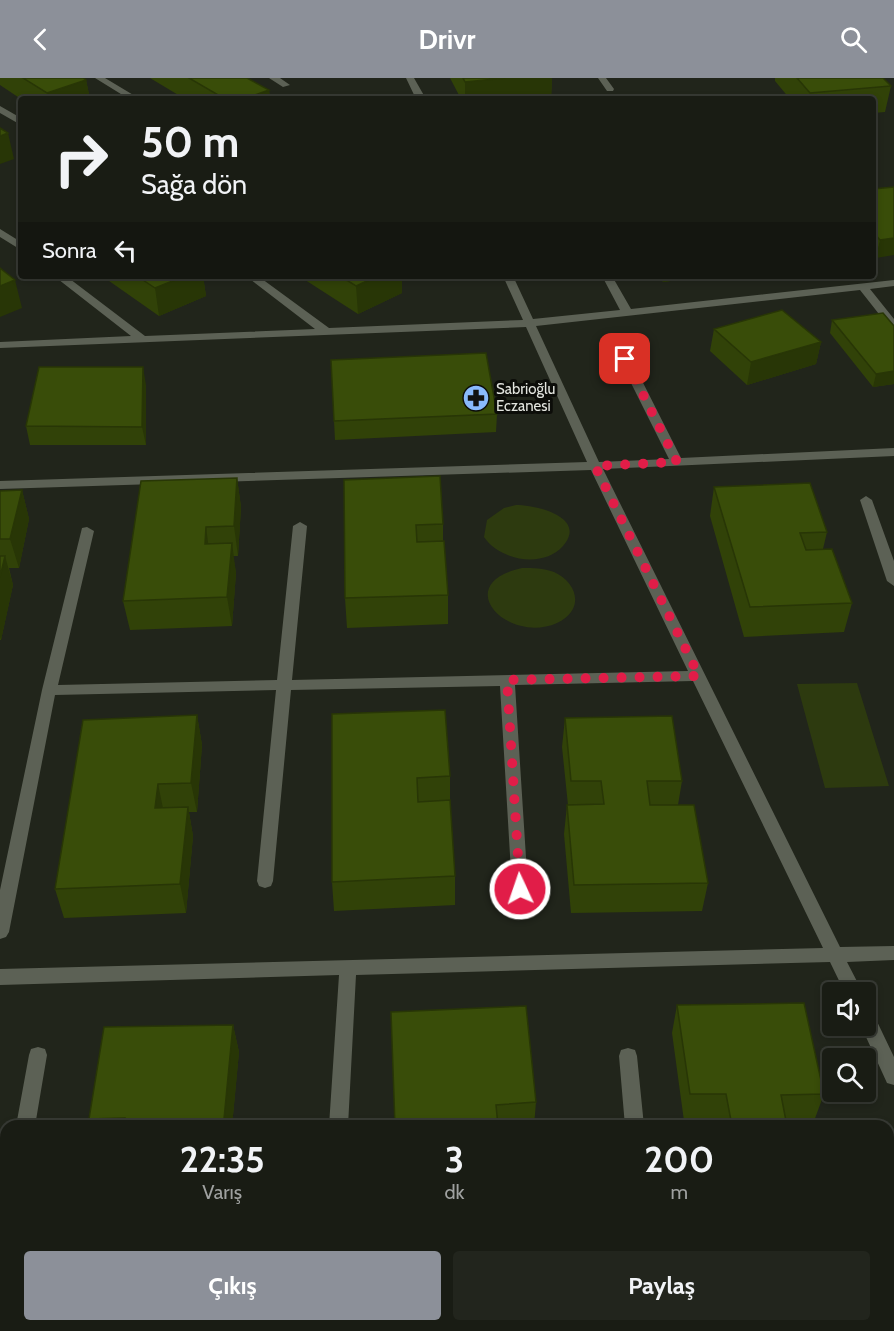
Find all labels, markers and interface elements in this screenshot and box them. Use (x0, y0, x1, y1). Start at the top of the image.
icon: back (24, 23, 57, 56)
text: Drivr (419, 23, 475, 56)
icon: search (837, 23, 870, 56)
text: 50 m (141, 116, 239, 168)
icon: right (42, 120, 120, 198)
text: Sağa dön (141, 168, 247, 201)
icon: left (109, 234, 142, 267)
text: Sonra (42, 237, 97, 264)
pin (599, 333, 650, 384)
icon: arrive (608, 342, 641, 375)
place label: Sabrioğlu Eczanesi (496, 380, 555, 415)
pharmacy icon: Sabrioğlu Eczanesi (461, 383, 491, 413)
position arrow (488, 857, 552, 921)
map controls (822, 982, 876, 1102)
button: sound (822, 982, 876, 1036)
button: search (822, 1048, 876, 1102)
text: 22:35 (180, 1137, 265, 1181)
text: 3 (445, 1137, 464, 1181)
text: 200 (644, 1137, 714, 1181)
text: Varış (202, 1180, 242, 1204)
text: dk (444, 1180, 464, 1204)
text: m (670, 1180, 688, 1204)
button: Çıkış (24, 1251, 441, 1320)
button: Paylaş (453, 1251, 870, 1320)

